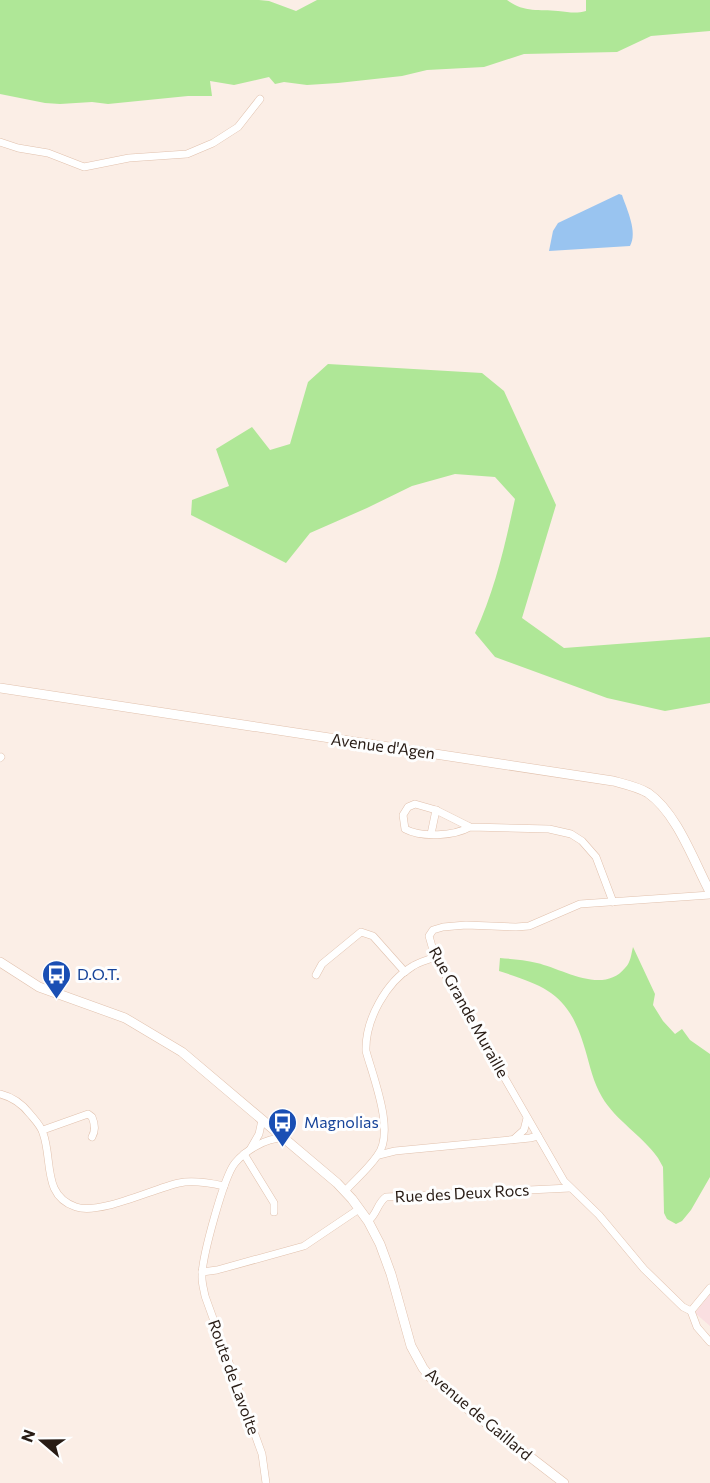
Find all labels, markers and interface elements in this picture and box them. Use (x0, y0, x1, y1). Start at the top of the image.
street label: Avenue d'Agen (330, 729, 436, 762)
street label: Rue Grande Muraille (426, 943, 513, 1081)
bus stop icon: D.O.T. (40, 958, 72, 1000)
place label: D.O.T. (77, 964, 120, 983)
bus stop icon: Magnolias (267, 1106, 299, 1148)
place label: Magnolias (304, 1112, 379, 1131)
street label: Rue des Deux Rocs (394, 1179, 530, 1206)
street label: Route de Lavolte (205, 1317, 264, 1437)
street label: Avenue de Gaillard (422, 1364, 536, 1464)
north arrow (12, 1411, 72, 1471)
text: N (16, 1427, 38, 1445)

